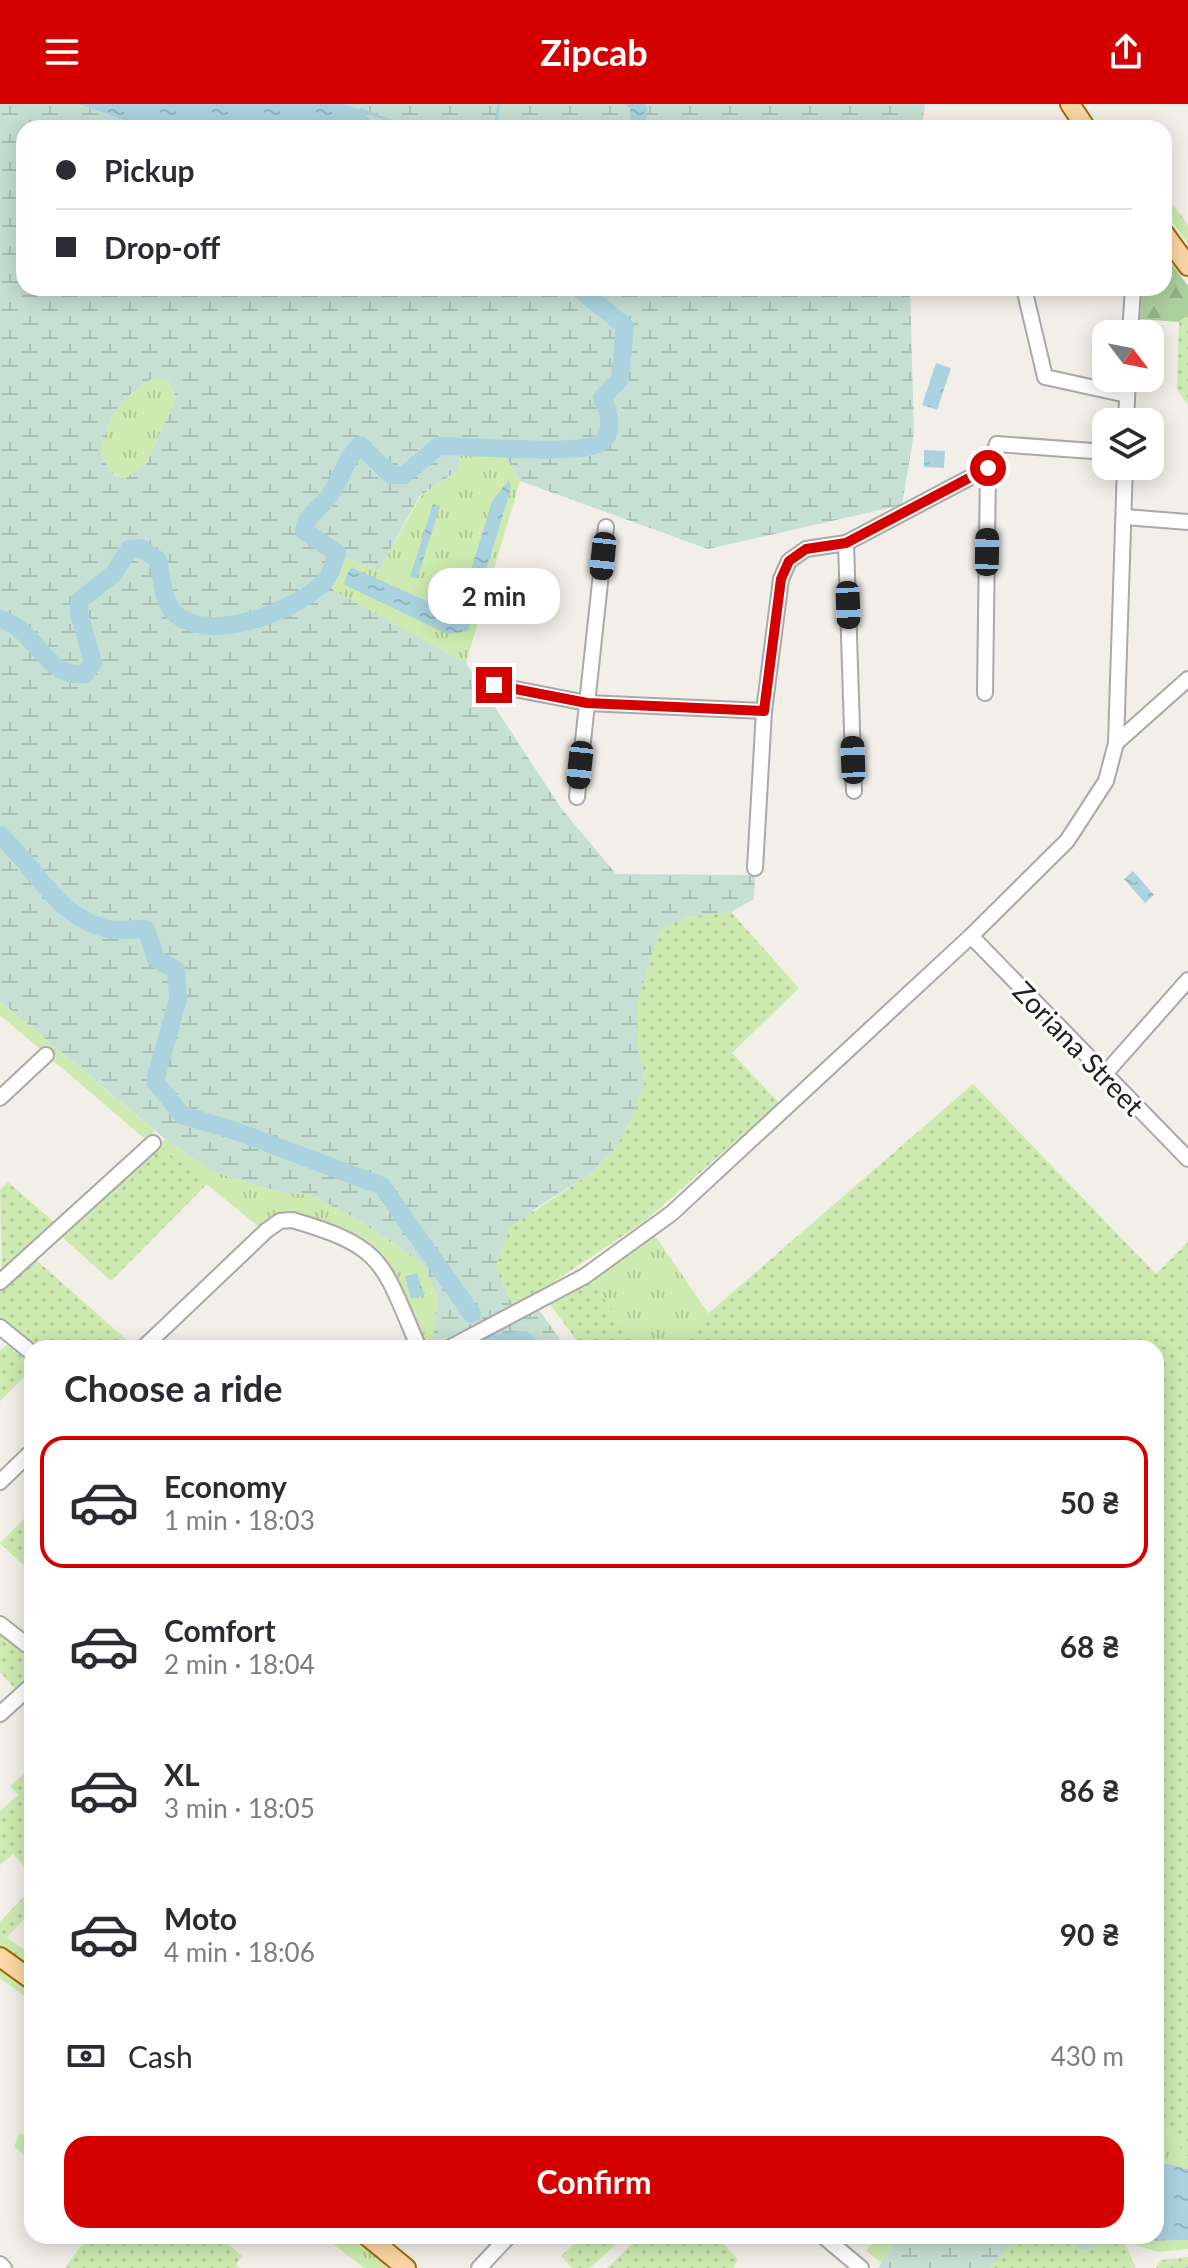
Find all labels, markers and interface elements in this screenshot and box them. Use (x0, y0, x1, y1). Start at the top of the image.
icon: menu (40, 30, 84, 74)
text: Zipcab (540, 30, 648, 74)
icon: share (1104, 30, 1148, 74)
text: Pickup (104, 152, 195, 188)
text: Drop-off (104, 229, 220, 265)
north arrow (1092, 320, 1164, 392)
map controls (1092, 320, 1164, 480)
button: layers (1092, 408, 1164, 480)
route start (970, 450, 1006, 486)
car (975, 528, 999, 576)
car (589, 531, 617, 581)
callout: 2 min (428, 569, 560, 625)
text: 2 min (462, 580, 526, 612)
car (835, 581, 861, 629)
route end (476, 667, 512, 703)
car (840, 736, 866, 784)
car (566, 740, 594, 790)
street label: Zoriana Street (1007, 974, 1151, 1122)
text: Choose a ride (64, 1366, 283, 1410)
icon: car (68, 1466, 140, 1538)
text: Economy (164, 1468, 287, 1504)
text: 50 ₴ (1060, 1484, 1120, 1520)
text: 1 min · 18:03 (164, 1504, 315, 1536)
icon: car (68, 1610, 140, 1682)
text: Comfort (164, 1612, 276, 1648)
text: 68 ₴ (1060, 1628, 1120, 1664)
text: 2 min · 18:04 (164, 1648, 315, 1680)
icon: car (68, 1754, 140, 1826)
text: XL (164, 1756, 200, 1792)
text: 86 ₴ (1060, 1772, 1120, 1808)
text: 3 min · 18:05 (164, 1792, 315, 1824)
icon: car (68, 1898, 140, 1970)
text: Moto (164, 1900, 237, 1936)
text: 90 ₴ (1060, 1916, 1120, 1952)
text: 4 min · 18:06 (164, 1936, 315, 1968)
icon: cash (64, 2034, 108, 2078)
text: Cash (128, 2038, 193, 2074)
text: 430 m (1051, 2040, 1124, 2072)
button: Confirm (64, 2136, 1124, 2228)

